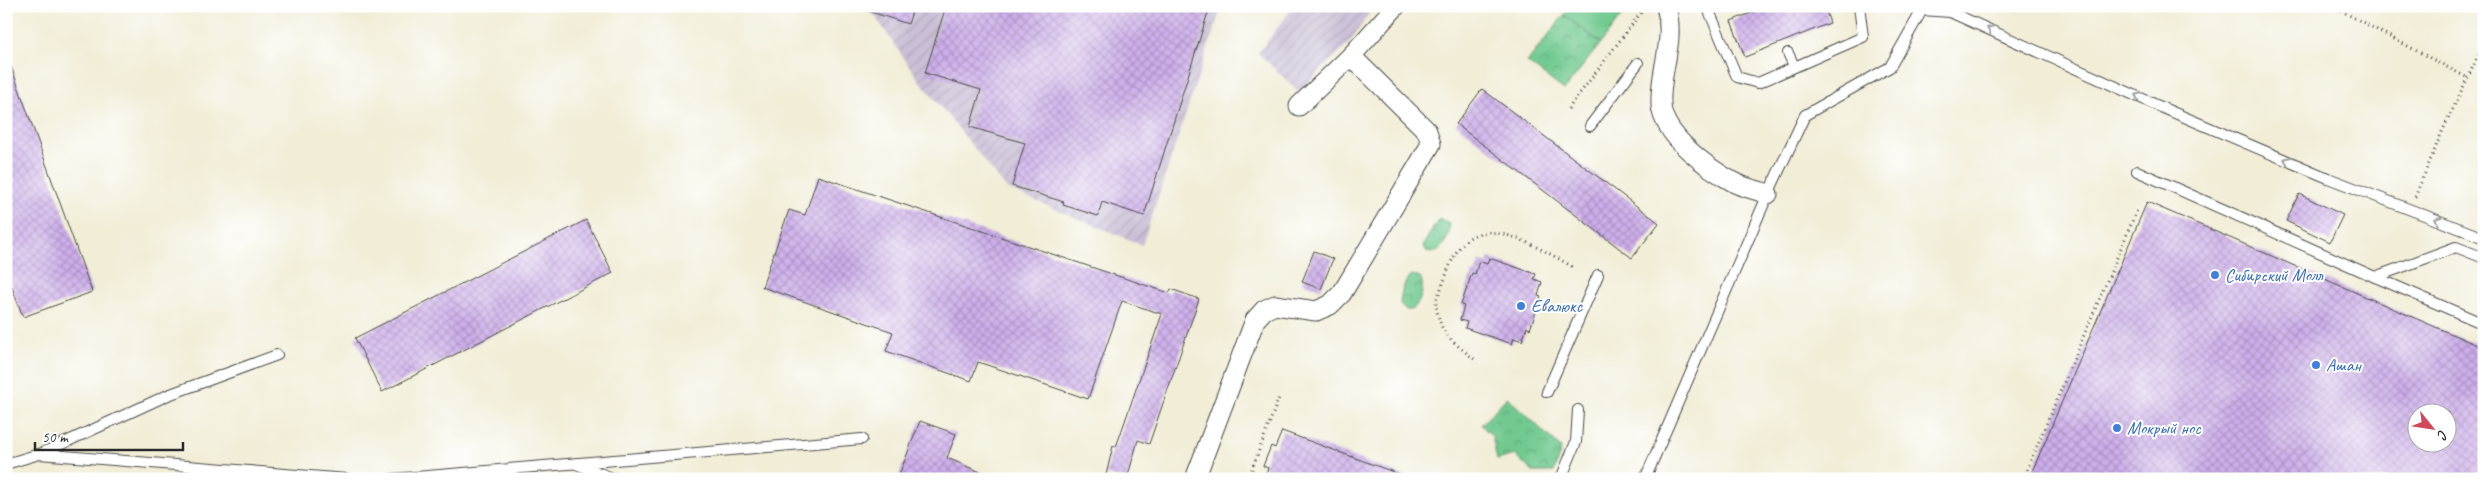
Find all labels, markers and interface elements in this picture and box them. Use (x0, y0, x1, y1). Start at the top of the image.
one-way arrow (1986, 25, 1995, 36)
one-way arrow (2134, 92, 2143, 103)
one-way arrow (2283, 156, 2292, 167)
one-way arrow (2434, 216, 2443, 226)
place label: Сибирский Молл (2225, 264, 2324, 286)
marker: Сибирский Молл (2209, 269, 2221, 281)
place label: Евалюкс (1531, 295, 1584, 317)
marker: Евалюкс (1515, 300, 1527, 312)
place label: Ашан (2326, 354, 2363, 376)
marker: Ашан (2310, 359, 2322, 371)
north arrow (2408, 402, 2458, 452)
place label: Мокрый нос (2127, 417, 2201, 439)
scale bar (35, 420, 182, 452)
marker: Мокрый нос (2111, 422, 2123, 434)
text: С (2433, 427, 2452, 443)
text: 50 m (42, 428, 69, 447)

